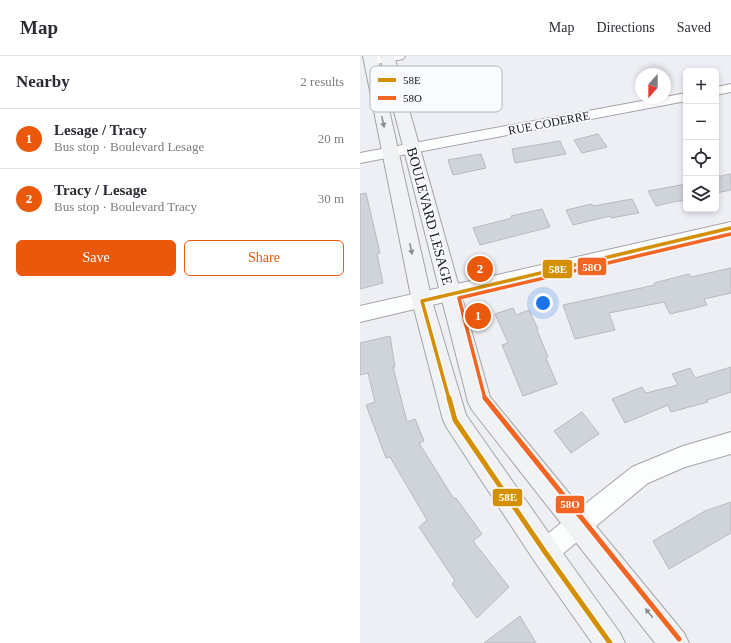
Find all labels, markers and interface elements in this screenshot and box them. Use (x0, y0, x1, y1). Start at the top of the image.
text: Map (20, 17, 58, 38)
text: Map (549, 20, 574, 35)
text: Directions (596, 20, 655, 35)
text: Saved (677, 20, 711, 35)
legend (370, 66, 502, 112)
north arrow (635, 68, 671, 104)
map controls (683, 68, 719, 212)
button: + (683, 68, 719, 104)
text: Nearby (16, 72, 70, 91)
text: 2 results (300, 74, 344, 89)
text: 58E (403, 74, 421, 86)
text: 58O (403, 92, 422, 104)
button: − (683, 104, 719, 140)
street label: RUE CODERRE (507, 108, 591, 138)
one-way arrow (381, 115, 387, 128)
text: Lesage / Tracy (54, 122, 147, 138)
text: 1 (26, 131, 32, 146)
text: 20 m (318, 131, 344, 146)
text: Bus stop · Boulevard Lesage (54, 139, 204, 154)
button: locate (683, 140, 719, 176)
street label: BOULEVARD LESAGE (404, 146, 455, 287)
button: layers (683, 176, 719, 212)
text: Tracy / Lesage (54, 182, 147, 198)
text: 2 (26, 191, 32, 206)
text: 30 m (318, 191, 344, 206)
text: Bus stop · Boulevard Tracy (54, 199, 197, 214)
button: Save (16, 240, 176, 276)
button: Share (184, 240, 344, 276)
one-way arrow (408, 243, 414, 255)
pin: 2 (467, 254, 493, 284)
line badge: 58O (577, 257, 607, 276)
line badge: 58E (542, 259, 573, 279)
text: 58O (582, 261, 602, 273)
text: 58E (549, 263, 567, 275)
your location (533, 293, 553, 313)
pin: 1 (465, 301, 491, 331)
line badge: 58E (492, 488, 523, 507)
text: 58E (499, 491, 517, 503)
line badge: 58O (555, 495, 585, 514)
text: 58O (560, 498, 580, 510)
one-way arrow (645, 607, 653, 618)

